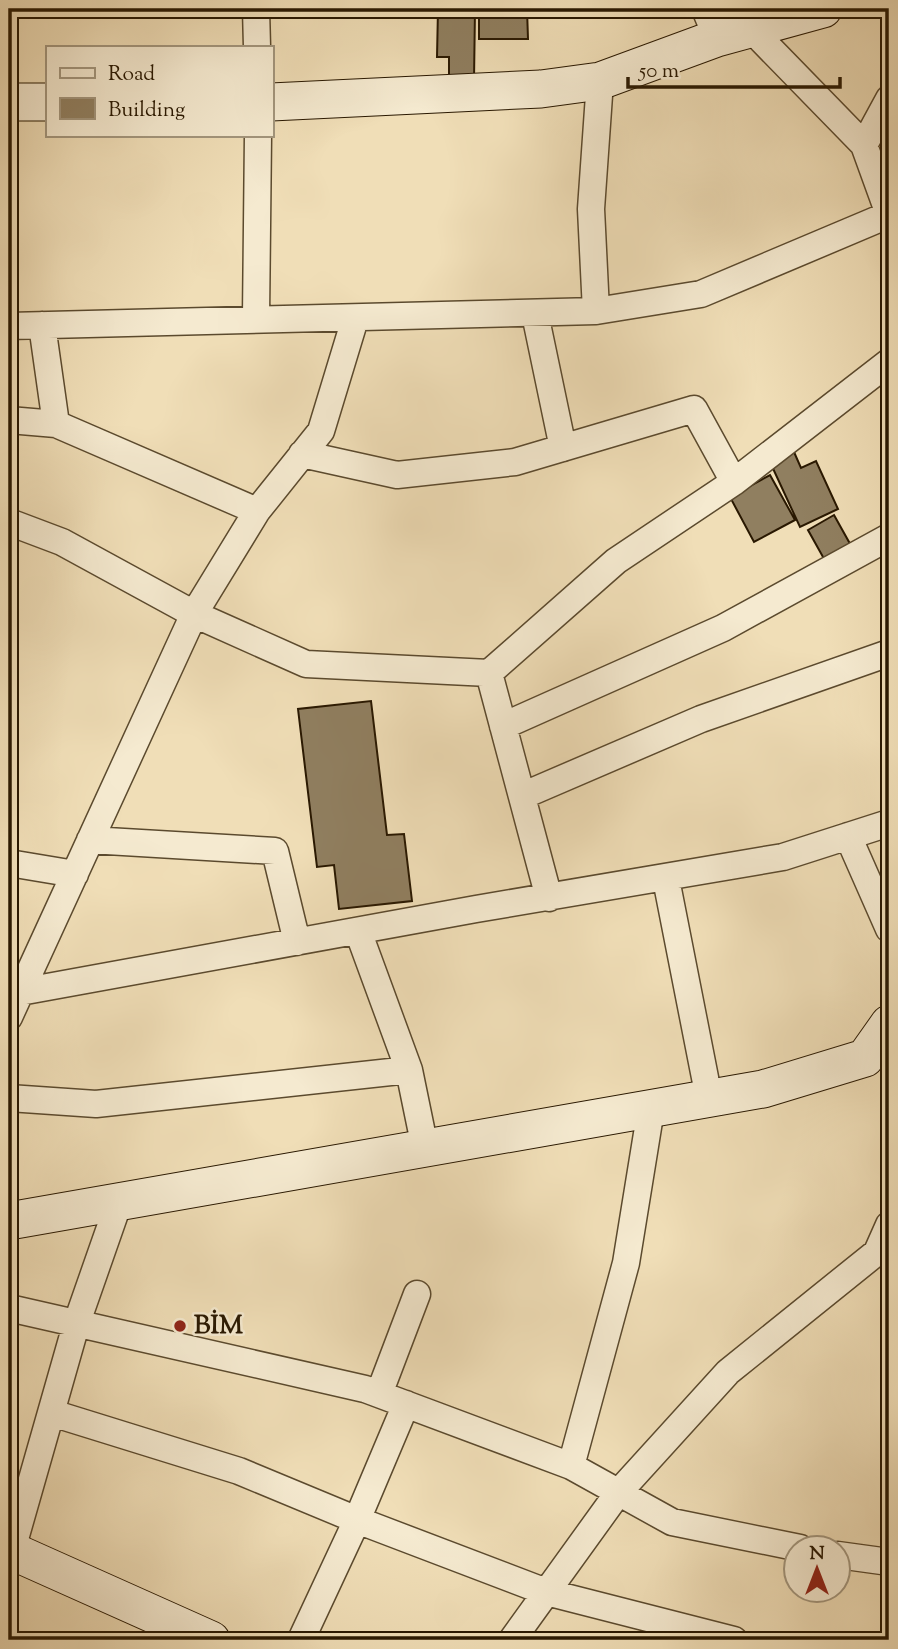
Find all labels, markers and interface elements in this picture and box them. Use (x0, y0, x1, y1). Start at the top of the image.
legend (46, 46, 273, 136)
scale bar (628, 46, 840, 90)
text: 50 m (638, 57, 679, 87)
text: Road (108, 60, 155, 90)
text: Building (108, 96, 185, 126)
place label: BİM (194, 1308, 243, 1345)
marker: BİM (172, 1318, 188, 1334)
north arrow (782, 1534, 852, 1604)
text: N (809, 1541, 825, 1568)

